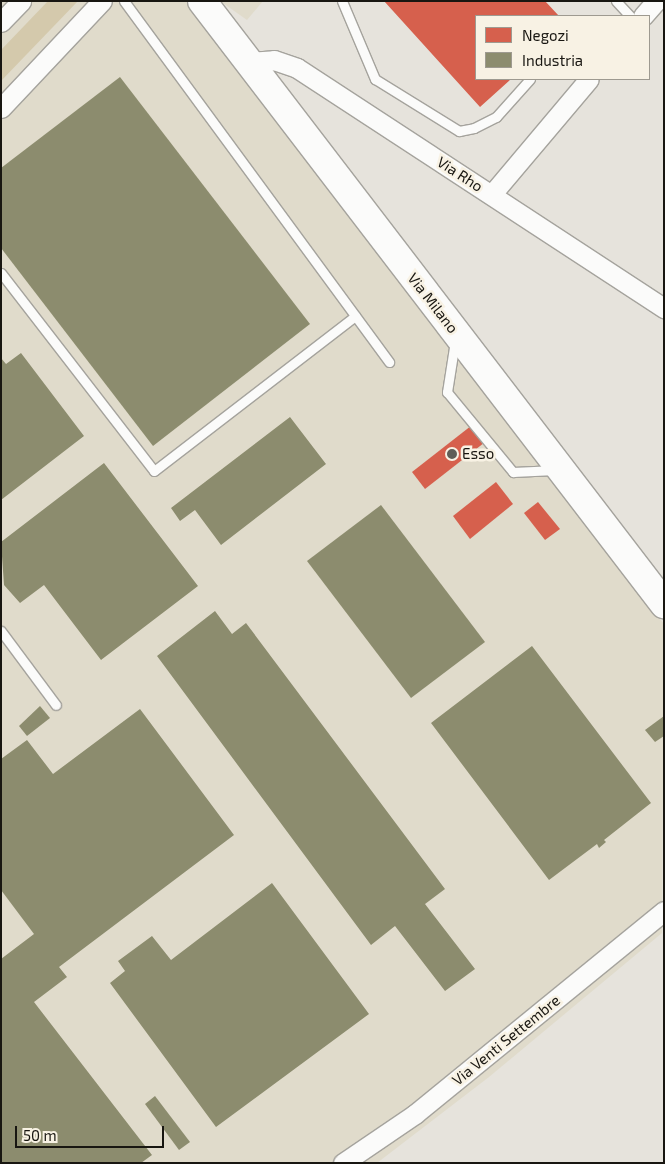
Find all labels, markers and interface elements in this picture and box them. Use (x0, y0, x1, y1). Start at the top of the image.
legend (475, 15, 650, 80)
text: Negozi (522, 26, 569, 44)
text: Industria (522, 51, 583, 69)
street label: Via Rho (434, 153, 486, 195)
street label: Via Milano (404, 269, 462, 337)
place label: Esso (462, 445, 494, 463)
marker: Esso (446, 448, 458, 460)
street label: Via Venti Settembre (448, 991, 564, 1089)
scale bar (18, 1116, 166, 1148)
text: 50 m (23, 1126, 57, 1144)

